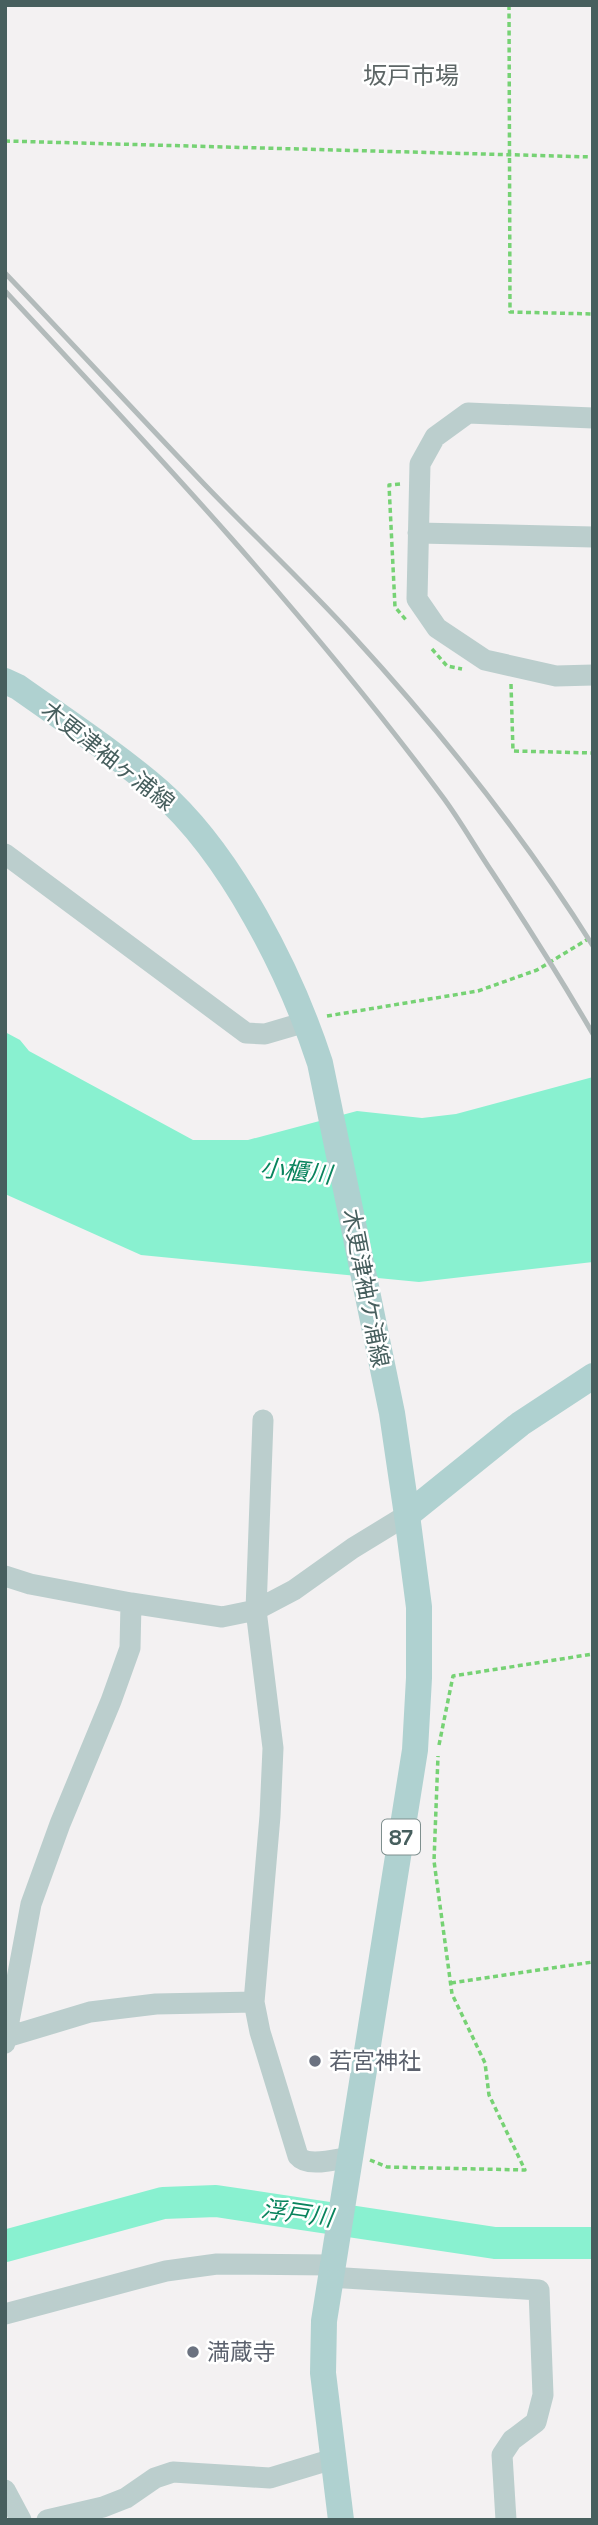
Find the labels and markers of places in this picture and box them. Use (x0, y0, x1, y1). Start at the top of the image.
place label: 若宮神社 (329, 2046, 421, 2076)
marker: 若宮神社 (307, 2053, 323, 2069)
place label: 満蔵寺 (207, 2337, 276, 2367)
marker: 満蔵寺 (185, 2344, 201, 2360)

